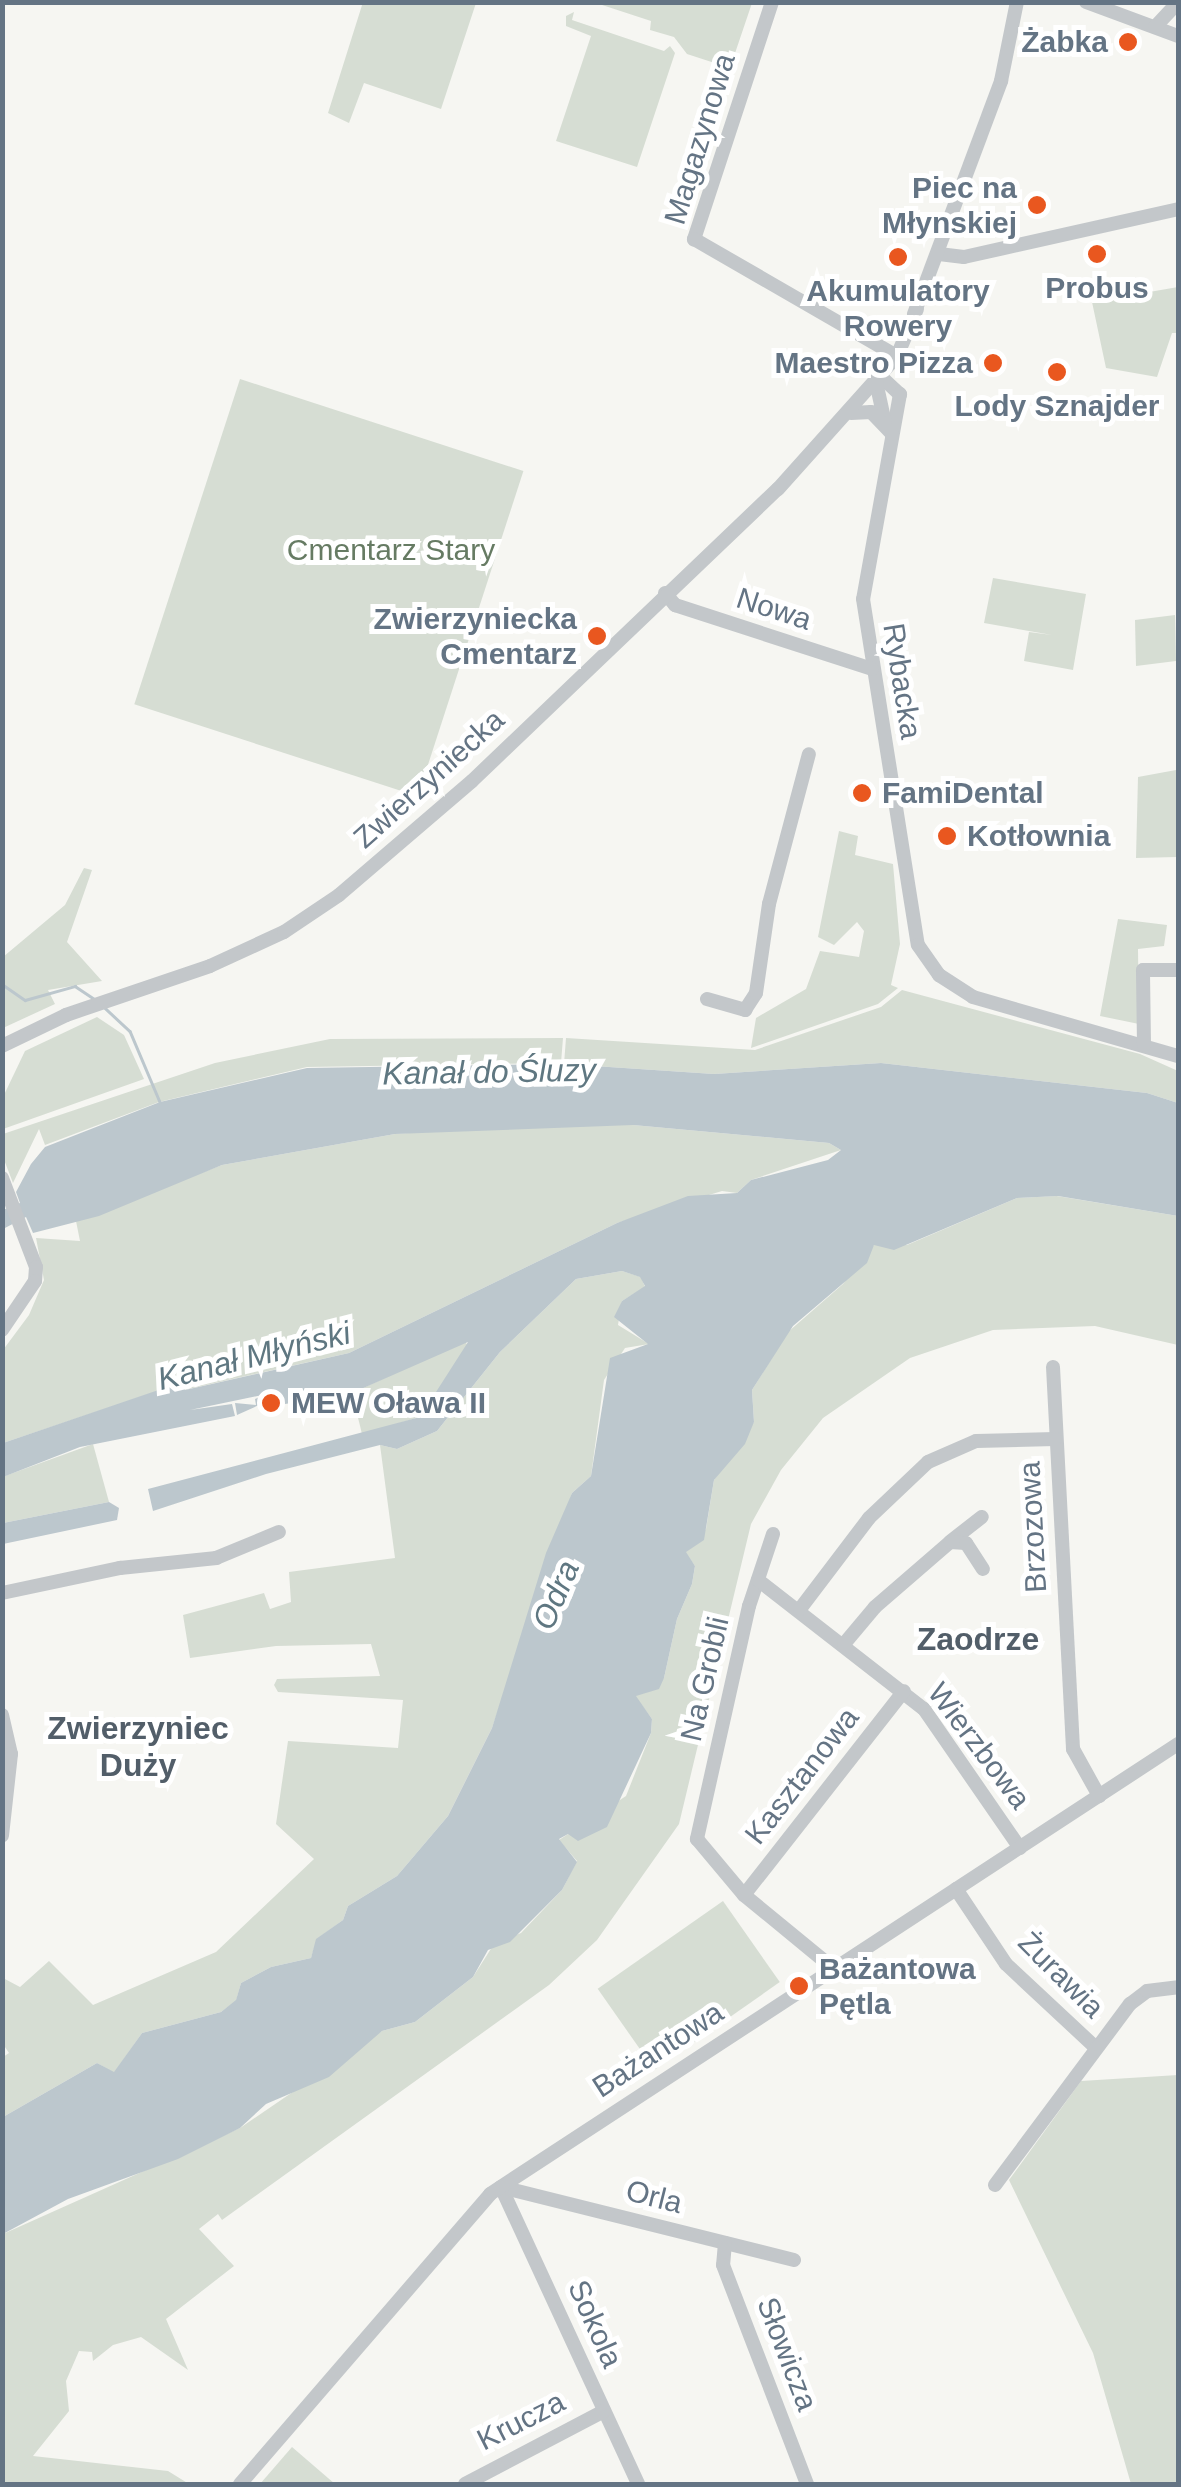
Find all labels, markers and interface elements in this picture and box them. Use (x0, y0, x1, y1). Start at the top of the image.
place label: Żabka (1021, 24, 1108, 60)
marker: Żabka (1117, 31, 1139, 53)
street label: Magazynowa (657, 49, 743, 229)
place label: Piec na Młynskiej (882, 170, 1017, 240)
marker: Piec na Młynskiej (1026, 194, 1048, 216)
marker: Probus (1086, 243, 1108, 265)
marker: Akumulatory Rowery (887, 246, 909, 268)
place label: Probus (1045, 270, 1149, 306)
place label: Akumulatory Rowery (806, 273, 990, 344)
place label: Maestro Pizza (775, 345, 973, 381)
marker: Maestro Pizza (982, 352, 1004, 374)
marker: Lody Sznajder (1046, 361, 1068, 383)
place label: Lody Sznajder (954, 388, 1160, 424)
park label: Cmentarz Stary (287, 532, 495, 568)
street label: Nowa (732, 580, 816, 638)
place label: Zwierzyniecka Cmentarz (374, 601, 577, 672)
street label: Rybacka (875, 621, 929, 741)
marker: Zwierzyniecka Cmentarz (586, 625, 608, 647)
street label: Zwierzyniecka (346, 702, 512, 856)
place label: FamiDental (882, 775, 1044, 811)
marker: FamiDental (851, 782, 873, 804)
place label: Kotłownia (967, 818, 1110, 854)
marker: Kotłownia (936, 825, 958, 847)
water label: Kanał do Śluzy (382, 1051, 596, 1093)
water label: Kanał Młyński (154, 1313, 354, 1399)
place label: MEW Oława II (291, 1385, 486, 1421)
marker: MEW Oława II (260, 1392, 282, 1414)
street label: Brzozowa (1012, 1460, 1054, 1594)
water label: Odra (524, 1555, 588, 1635)
street label: Na Grobli (673, 1613, 737, 1745)
district label: Zaodrze (917, 1620, 1039, 1658)
street label: Wierzbowa (920, 1676, 1038, 1816)
street label: Kasztanowa (738, 1701, 866, 1851)
district label: Zwierzyniec Duży (47, 1710, 229, 1785)
street label: Żurawia (1011, 1925, 1111, 2025)
place label: Bażantowa Pętla (819, 1951, 976, 2022)
marker: Bażantowa Pętla (788, 1975, 810, 1997)
street label: Bażantowa (586, 1994, 730, 2106)
street label: Orla (622, 2173, 686, 2221)
street label: Sokola (560, 2275, 630, 2373)
street label: Słowicza (749, 2292, 825, 2416)
street label: Krucza (471, 2384, 571, 2458)

